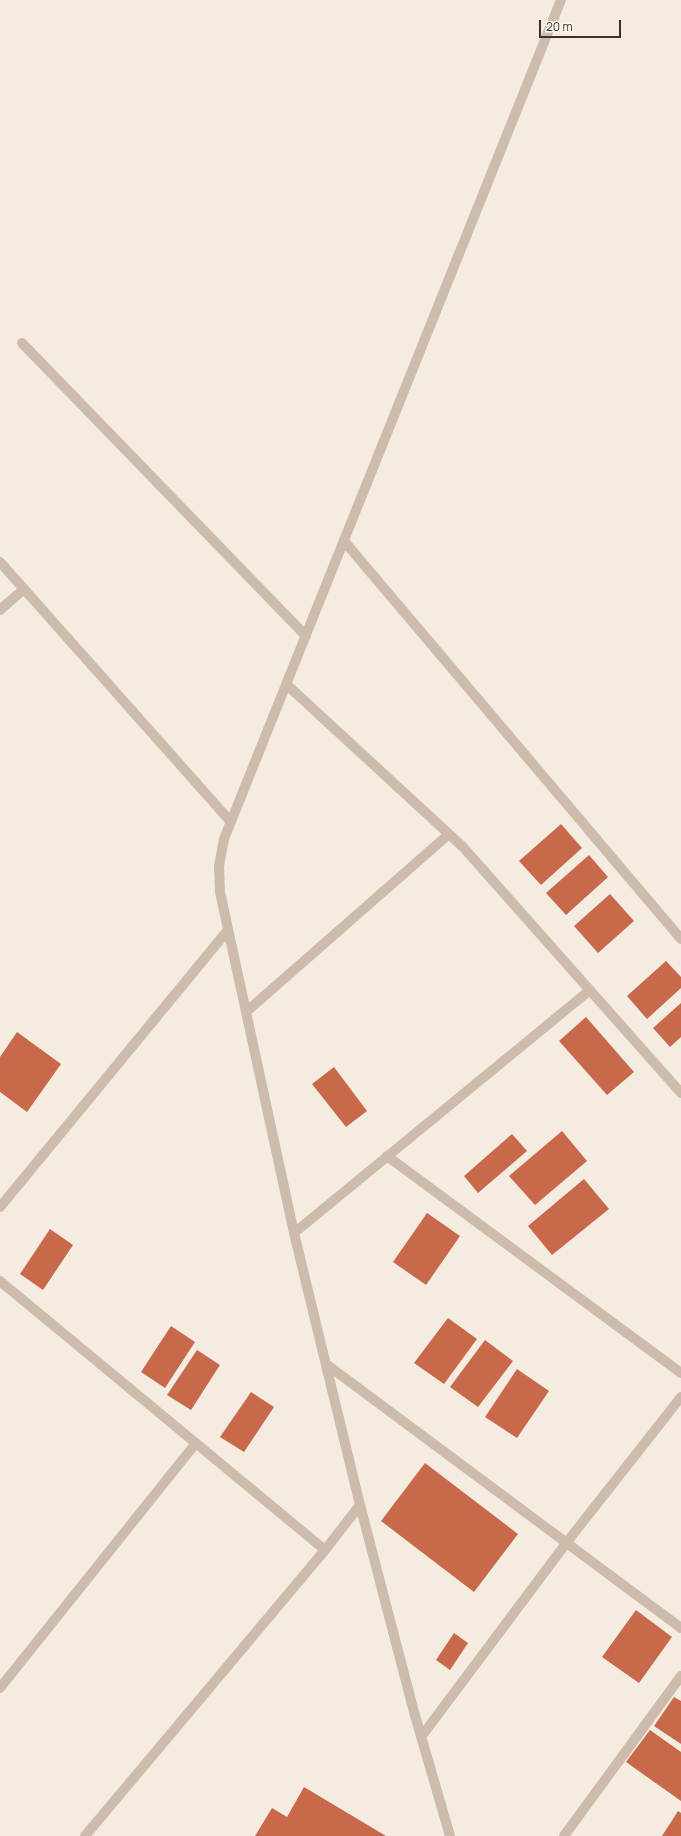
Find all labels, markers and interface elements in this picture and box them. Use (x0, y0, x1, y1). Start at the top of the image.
scale bar (541, 12, 623, 38)
text: 20 m (546, 18, 573, 35)

